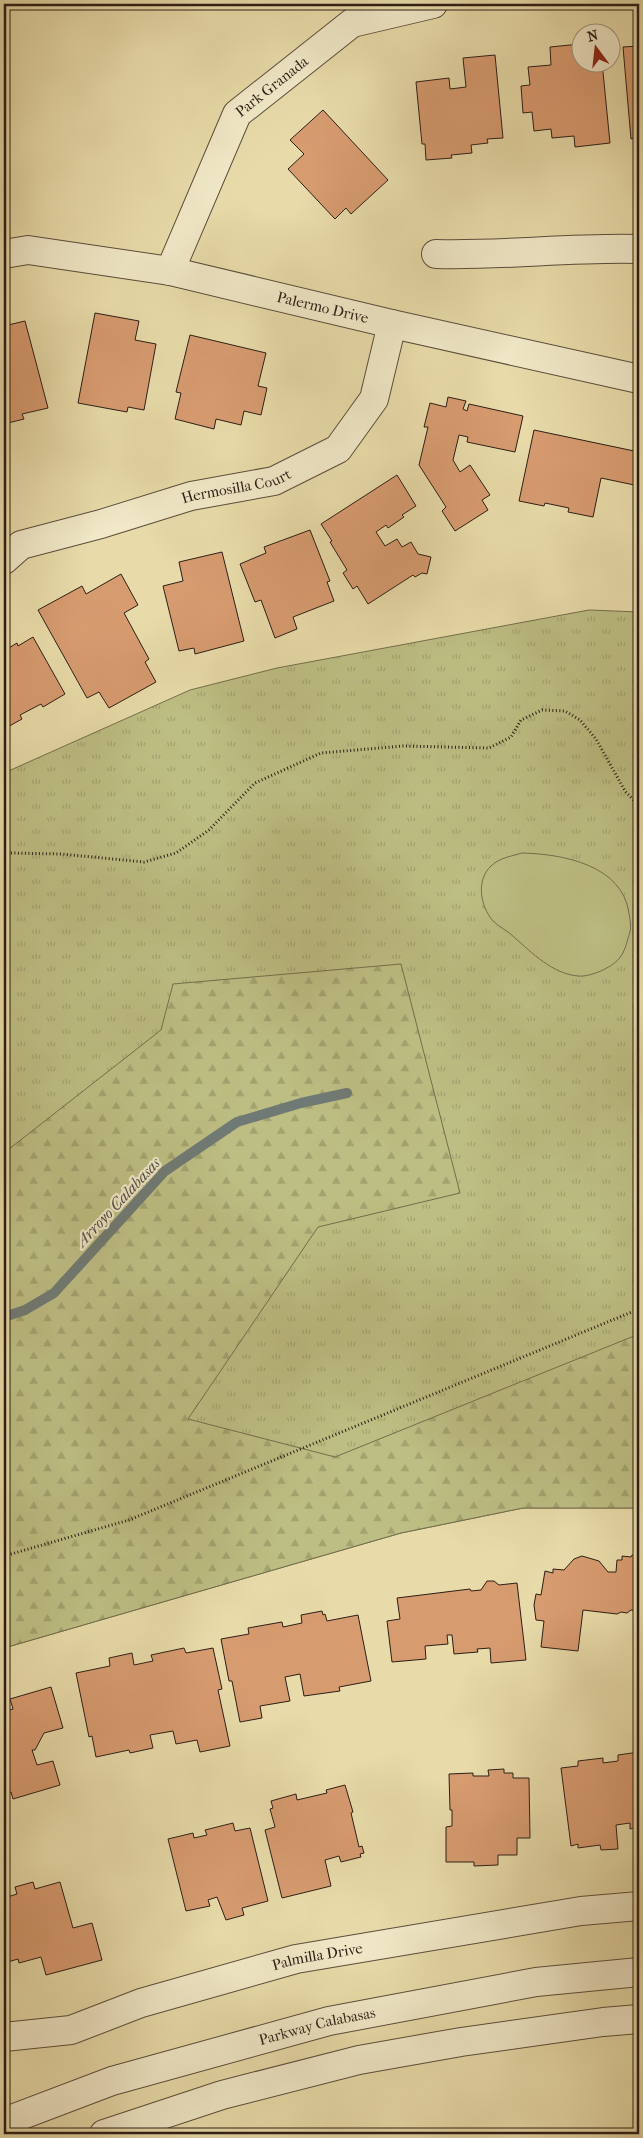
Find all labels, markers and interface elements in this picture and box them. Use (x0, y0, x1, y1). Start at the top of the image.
north arrow (570, 22, 620, 72)
text: N (585, 26, 600, 46)
street label: Park Granada (232, 52, 313, 121)
street label: Palermo Drive (275, 288, 371, 327)
street label: Hermosilla Court (179, 465, 295, 507)
water label: Arroyo Calabasas (71, 1153, 165, 1252)
street label: Palmilla Drive (270, 1939, 365, 1974)
street label: Parkway Calabasas (257, 2003, 378, 2049)

